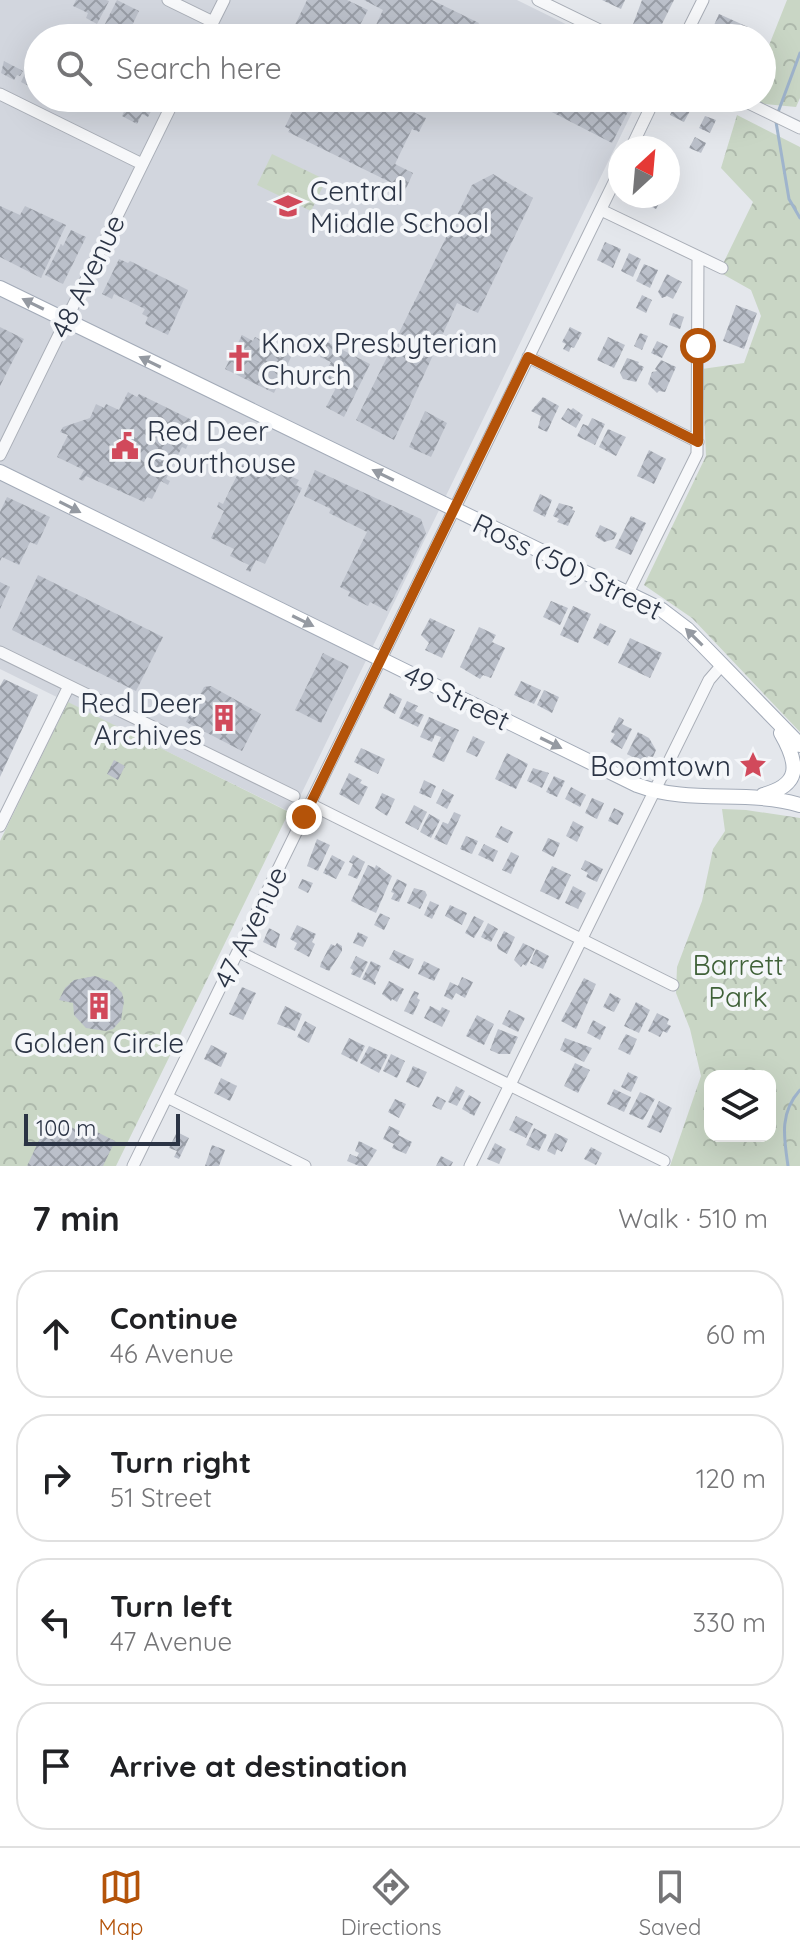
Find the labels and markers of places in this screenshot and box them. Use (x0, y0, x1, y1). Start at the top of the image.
place label: Central Middle School (310, 173, 489, 240)
school or university icon: Central Middle School (273, 191, 303, 221)
place label: Knox Presbyterian Church (261, 325, 497, 392)
church icon: Knox Presbyterian Church (224, 343, 254, 373)
place label: Red Deer Courthouse (147, 413, 296, 480)
public building icon: Red Deer Courthouse (110, 431, 140, 461)
place label: Red Deer Archives (80, 685, 202, 752)
building icon: Red Deer Archives (209, 703, 239, 733)
place label: Boomtown (590, 748, 731, 783)
place icon: Boomtown (738, 750, 768, 780)
building icon: Golden Circle (84, 991, 114, 1021)
place label: Golden Circle (14, 1025, 184, 1060)

